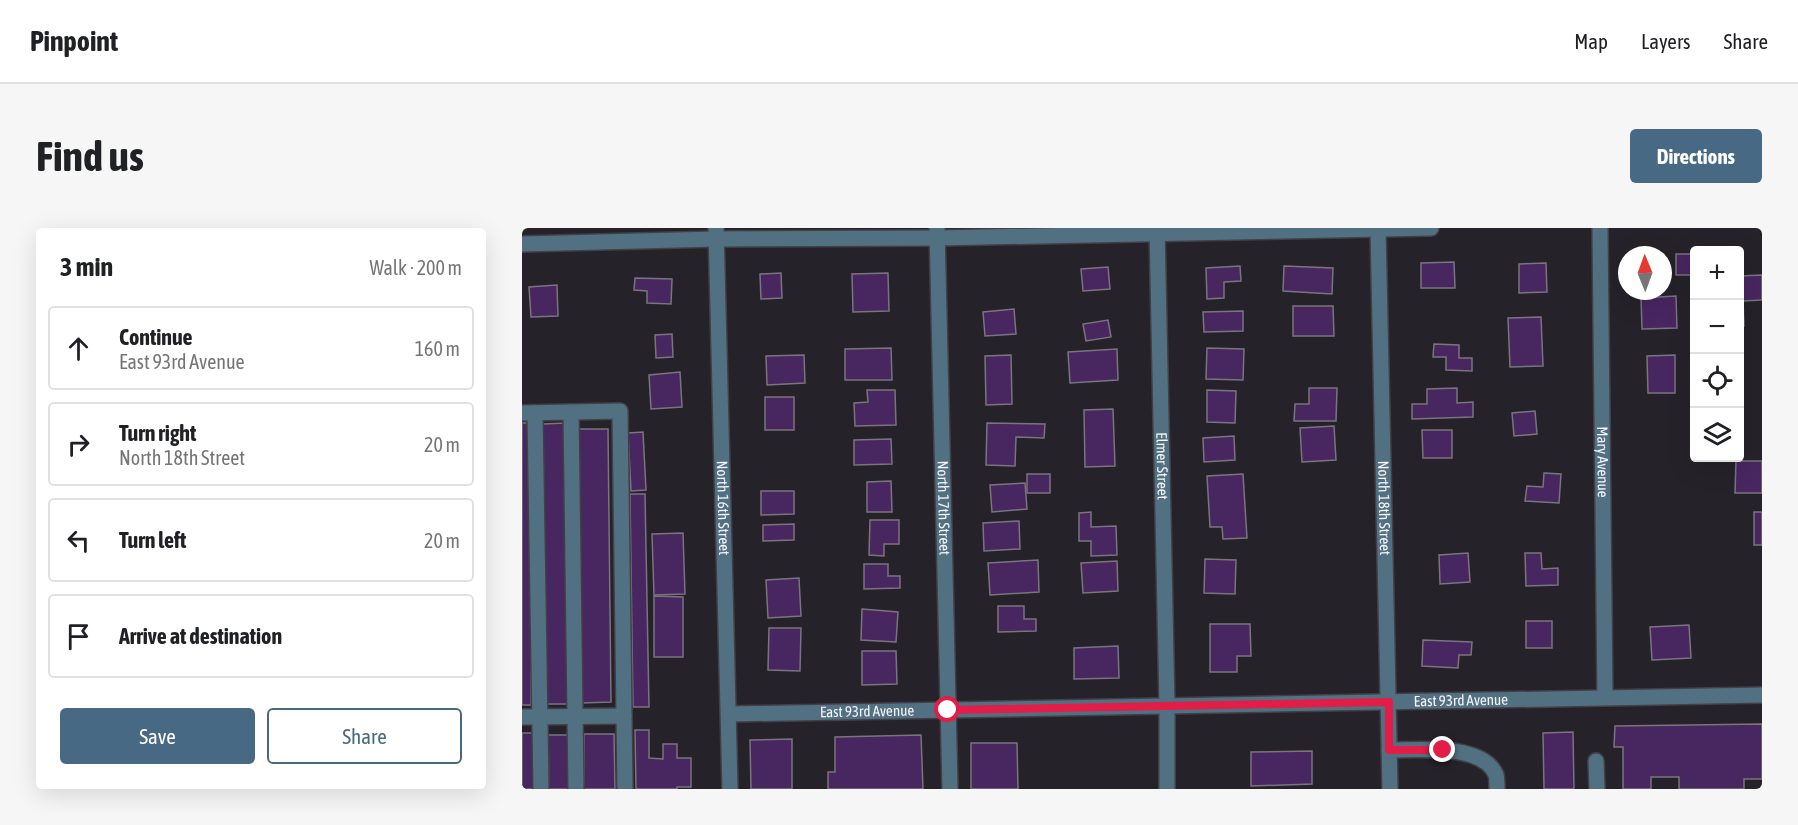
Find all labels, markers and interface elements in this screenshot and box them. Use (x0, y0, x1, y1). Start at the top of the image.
text: Pinpoint (30, 25, 118, 57)
text: Map (1574, 29, 1608, 53)
text: Layers (1641, 29, 1691, 53)
text: Share (1724, 29, 1768, 53)
button: Directions (1630, 129, 1762, 183)
text: Find us (36, 132, 144, 180)
north arrow (1618, 246, 1672, 300)
map controls (1690, 246, 1744, 462)
button: + (1690, 246, 1744, 300)
text: 3 min (60, 252, 113, 282)
text: Walk · 200 m (370, 256, 462, 279)
button: − (1690, 300, 1744, 354)
text: Continue (119, 324, 193, 350)
icon: ahead (62, 332, 95, 365)
text: 160 m (415, 337, 460, 360)
text: East 93rd Avenue (119, 350, 245, 373)
button: locate (1690, 354, 1744, 408)
button: layers (1690, 408, 1744, 462)
text: Turn right (119, 420, 196, 446)
street label: Mary Avenue (1594, 426, 1612, 498)
icon: right (62, 428, 95, 461)
street label: Elmer Street (1153, 432, 1172, 500)
text: 20 m (424, 433, 460, 456)
text: North 18th Street (119, 446, 245, 469)
street label: North 16th Street (714, 460, 733, 555)
street label: North 17th Street (934, 460, 954, 555)
street label: North 18th Street (1375, 460, 1394, 555)
icon: left (62, 524, 95, 557)
text: Turn left (119, 527, 186, 553)
text: 20 m (424, 529, 460, 552)
icon: arrive (62, 620, 95, 653)
text: Arrive at destination (119, 623, 282, 649)
street label: East 93rd Avenue (1414, 691, 1508, 709)
route start (934, 696, 960, 722)
street label: East 93rd Avenue (820, 702, 914, 720)
button: Save (60, 708, 255, 764)
button: Share (267, 708, 462, 764)
route end (1429, 736, 1455, 762)

